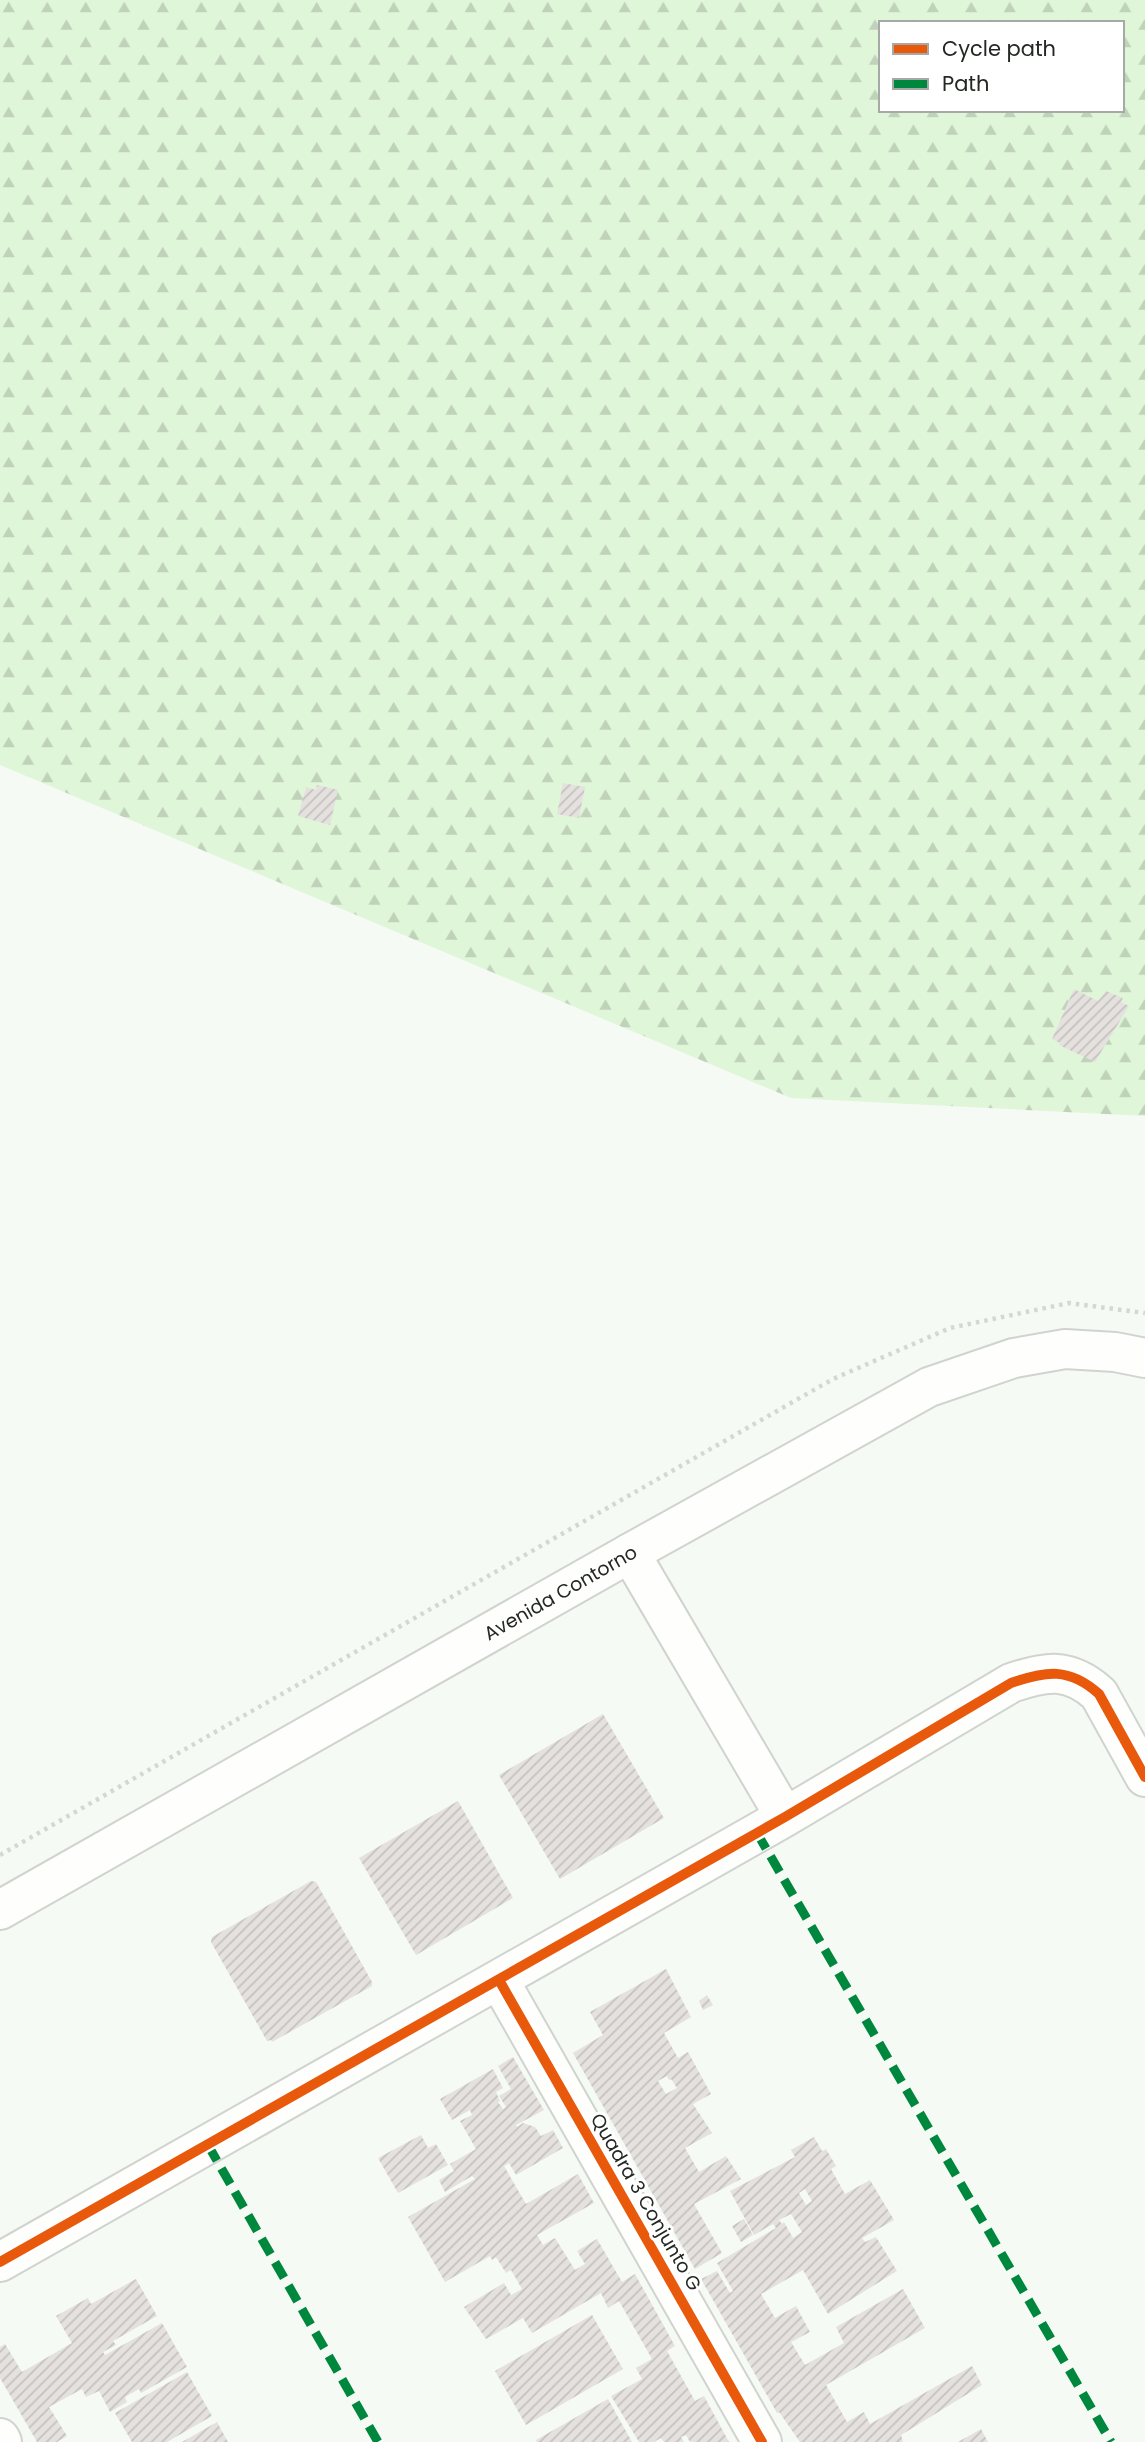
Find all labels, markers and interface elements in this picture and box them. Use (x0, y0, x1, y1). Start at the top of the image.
legend (879, 21, 1124, 112)
text: Cycle path (942, 34, 1056, 63)
text: Path (942, 69, 989, 98)
street label: Avenida Contorno (479, 1538, 642, 1647)
street label: Quadra 3 Conjunto G (584, 2108, 708, 2296)

